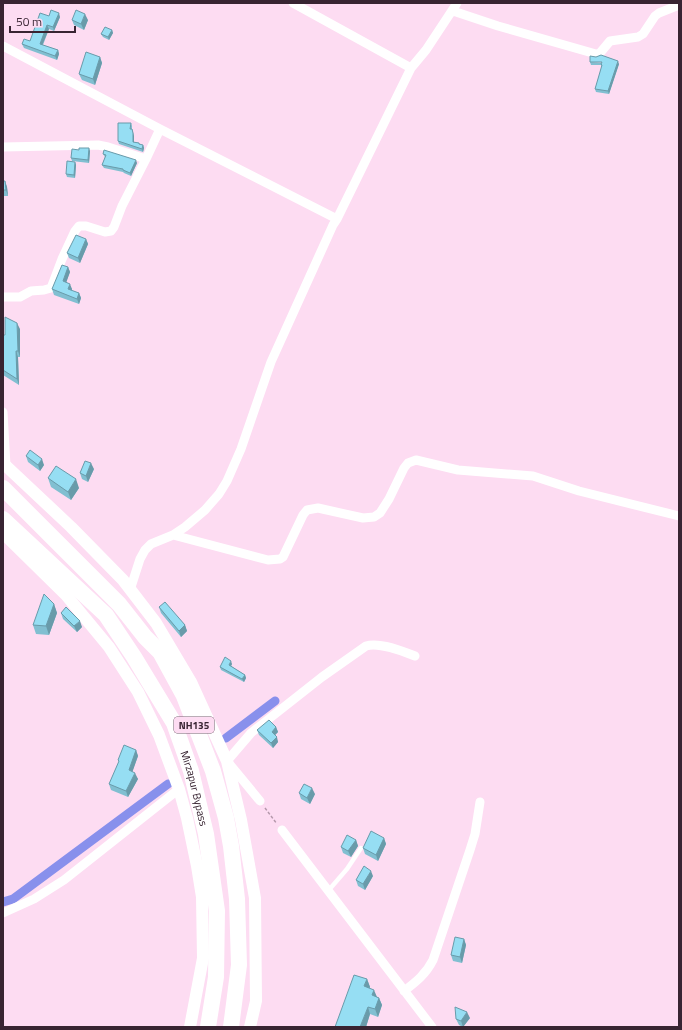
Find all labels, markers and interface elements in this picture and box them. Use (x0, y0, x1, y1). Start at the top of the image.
scale bar (10, 8, 75, 34)
text: 50 m (16, 12, 42, 31)
road number: NH135 (174, 717, 214, 733)
street label: Mirzapur Bypass (176, 748, 212, 828)

